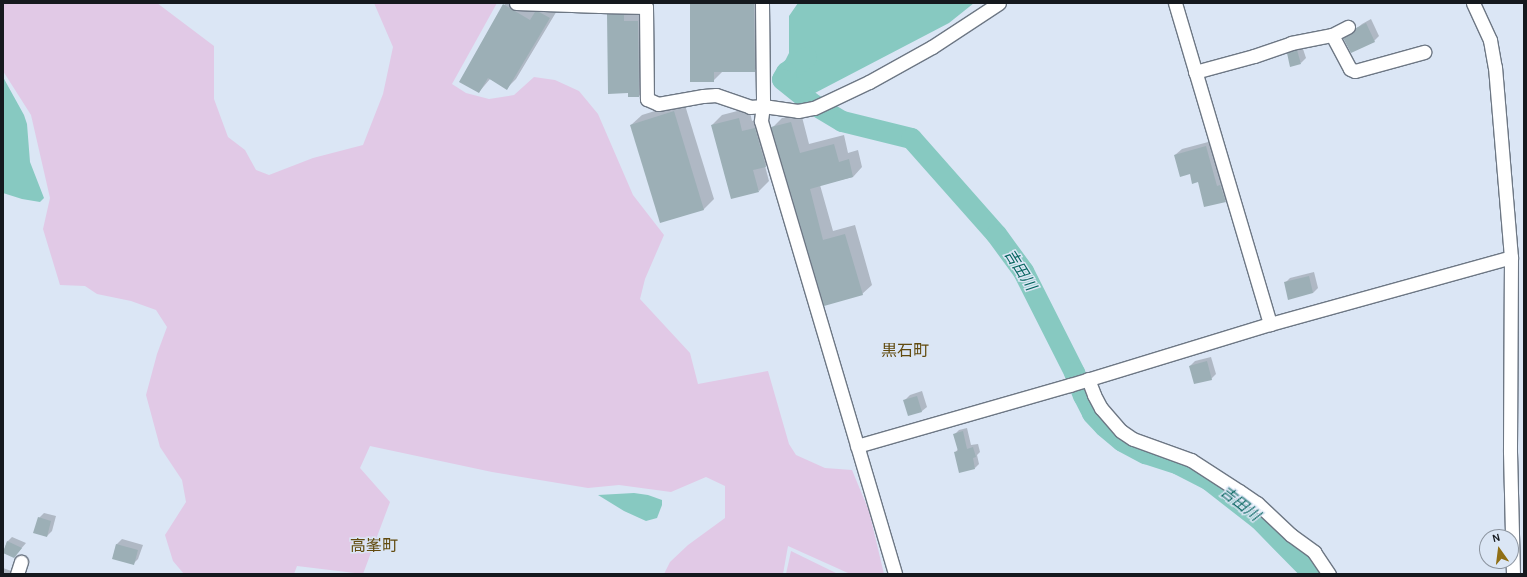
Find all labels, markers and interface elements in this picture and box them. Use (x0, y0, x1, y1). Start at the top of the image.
water label: 吉田川 (1000, 246, 1040, 294)
district label: 黒石町 (881, 341, 929, 361)
water label: 吉田川 (1217, 483, 1263, 525)
north arrow (1479, 529, 1519, 569)
text: N (1491, 531, 1502, 545)
district label: 高峯町 (350, 536, 398, 556)

